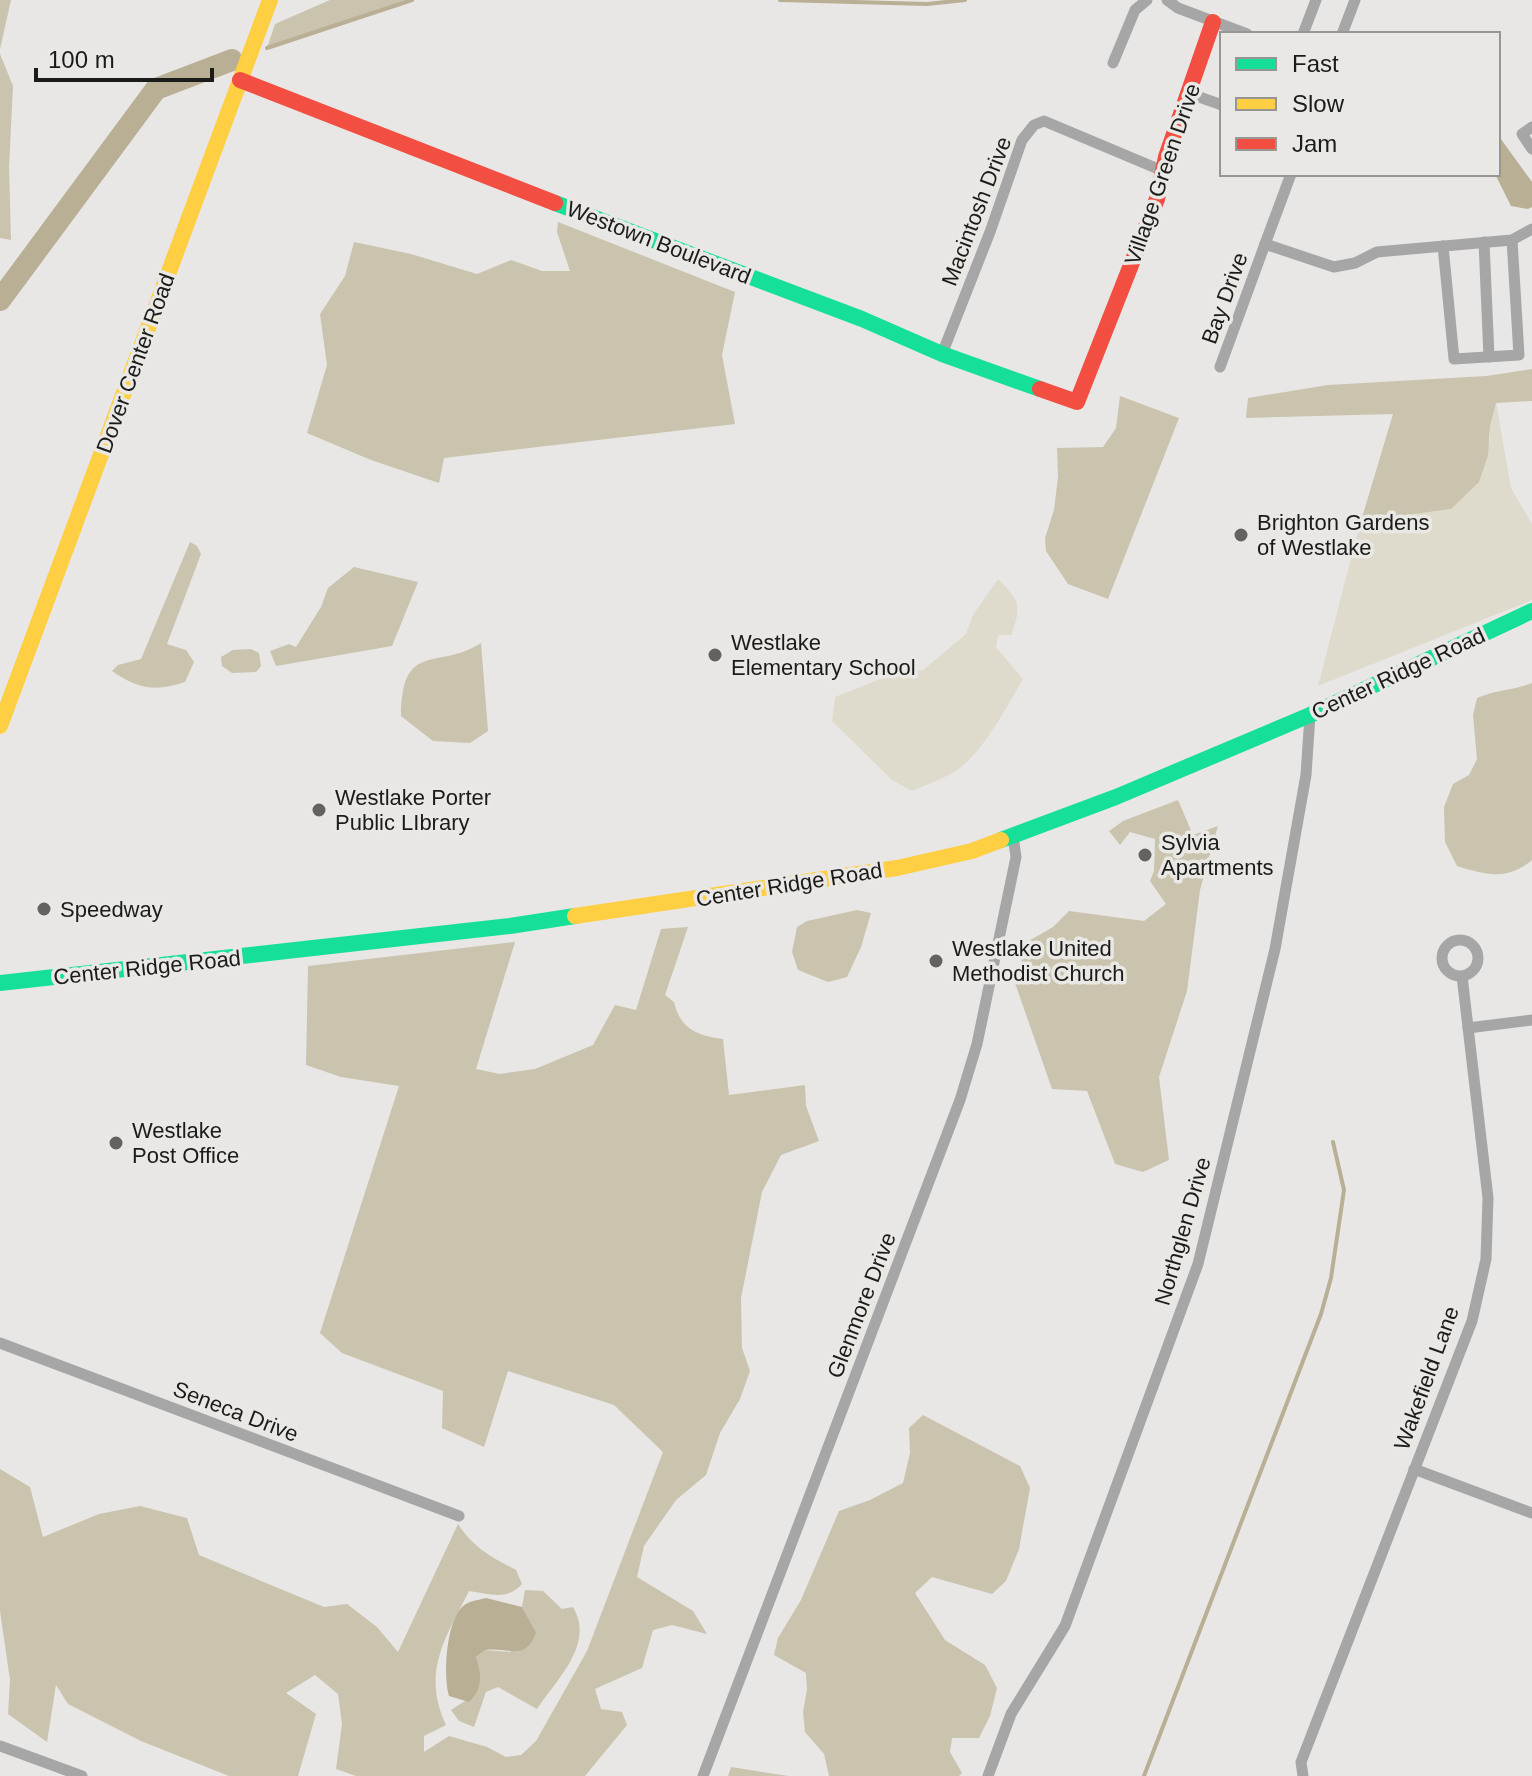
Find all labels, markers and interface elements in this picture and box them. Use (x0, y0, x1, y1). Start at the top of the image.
scale bar (36, 32, 212, 82)
legend (1220, 32, 1500, 176)
text: 100 m (48, 46, 115, 73)
text: Fast (1292, 50, 1339, 77)
street label: Village Green Drive (1120, 80, 1205, 268)
text: Slow (1292, 90, 1345, 117)
text: Jam (1292, 130, 1337, 157)
street label: Macintosh Drive (937, 133, 1016, 289)
street label: Westown Boulevard (563, 196, 754, 289)
street label: Bay Drive (1196, 249, 1253, 347)
street label: Dover Center Road (91, 270, 180, 457)
place label: Brighton Gardens of Westlake (1257, 510, 1429, 560)
marker: Brighton Gardens of Westlake (1232, 526, 1250, 544)
street label: Center Ridge Road (1308, 622, 1489, 725)
place label: Westlake Elementary School (731, 630, 916, 680)
marker: Westlake Elementary School (706, 646, 724, 664)
place label: Westlake Porter Public LIbrary (335, 785, 491, 835)
marker: Westlake Porter Public LIbrary (310, 801, 328, 819)
place label: Sylvia Apartments (1161, 830, 1274, 880)
marker: Sylvia Apartments (1136, 846, 1154, 864)
street label: Center Ridge Road (694, 857, 884, 912)
place label: Speedway (60, 897, 163, 922)
marker: Speedway (35, 900, 53, 918)
place label: Westlake United Methodist Church (952, 936, 1124, 986)
street label: Center Ridge Road (52, 945, 242, 990)
marker: Westlake United Methodist Church (927, 952, 945, 970)
place label: Westlake Post Office (132, 1118, 239, 1168)
marker: Westlake Post Office (107, 1134, 125, 1152)
street label: Northglen Drive (1149, 1154, 1216, 1308)
street label: Glenmore Drive (822, 1229, 901, 1382)
street label: Wakefield Lane (1389, 1303, 1464, 1453)
street label: Seneca Drive (170, 1376, 302, 1447)

